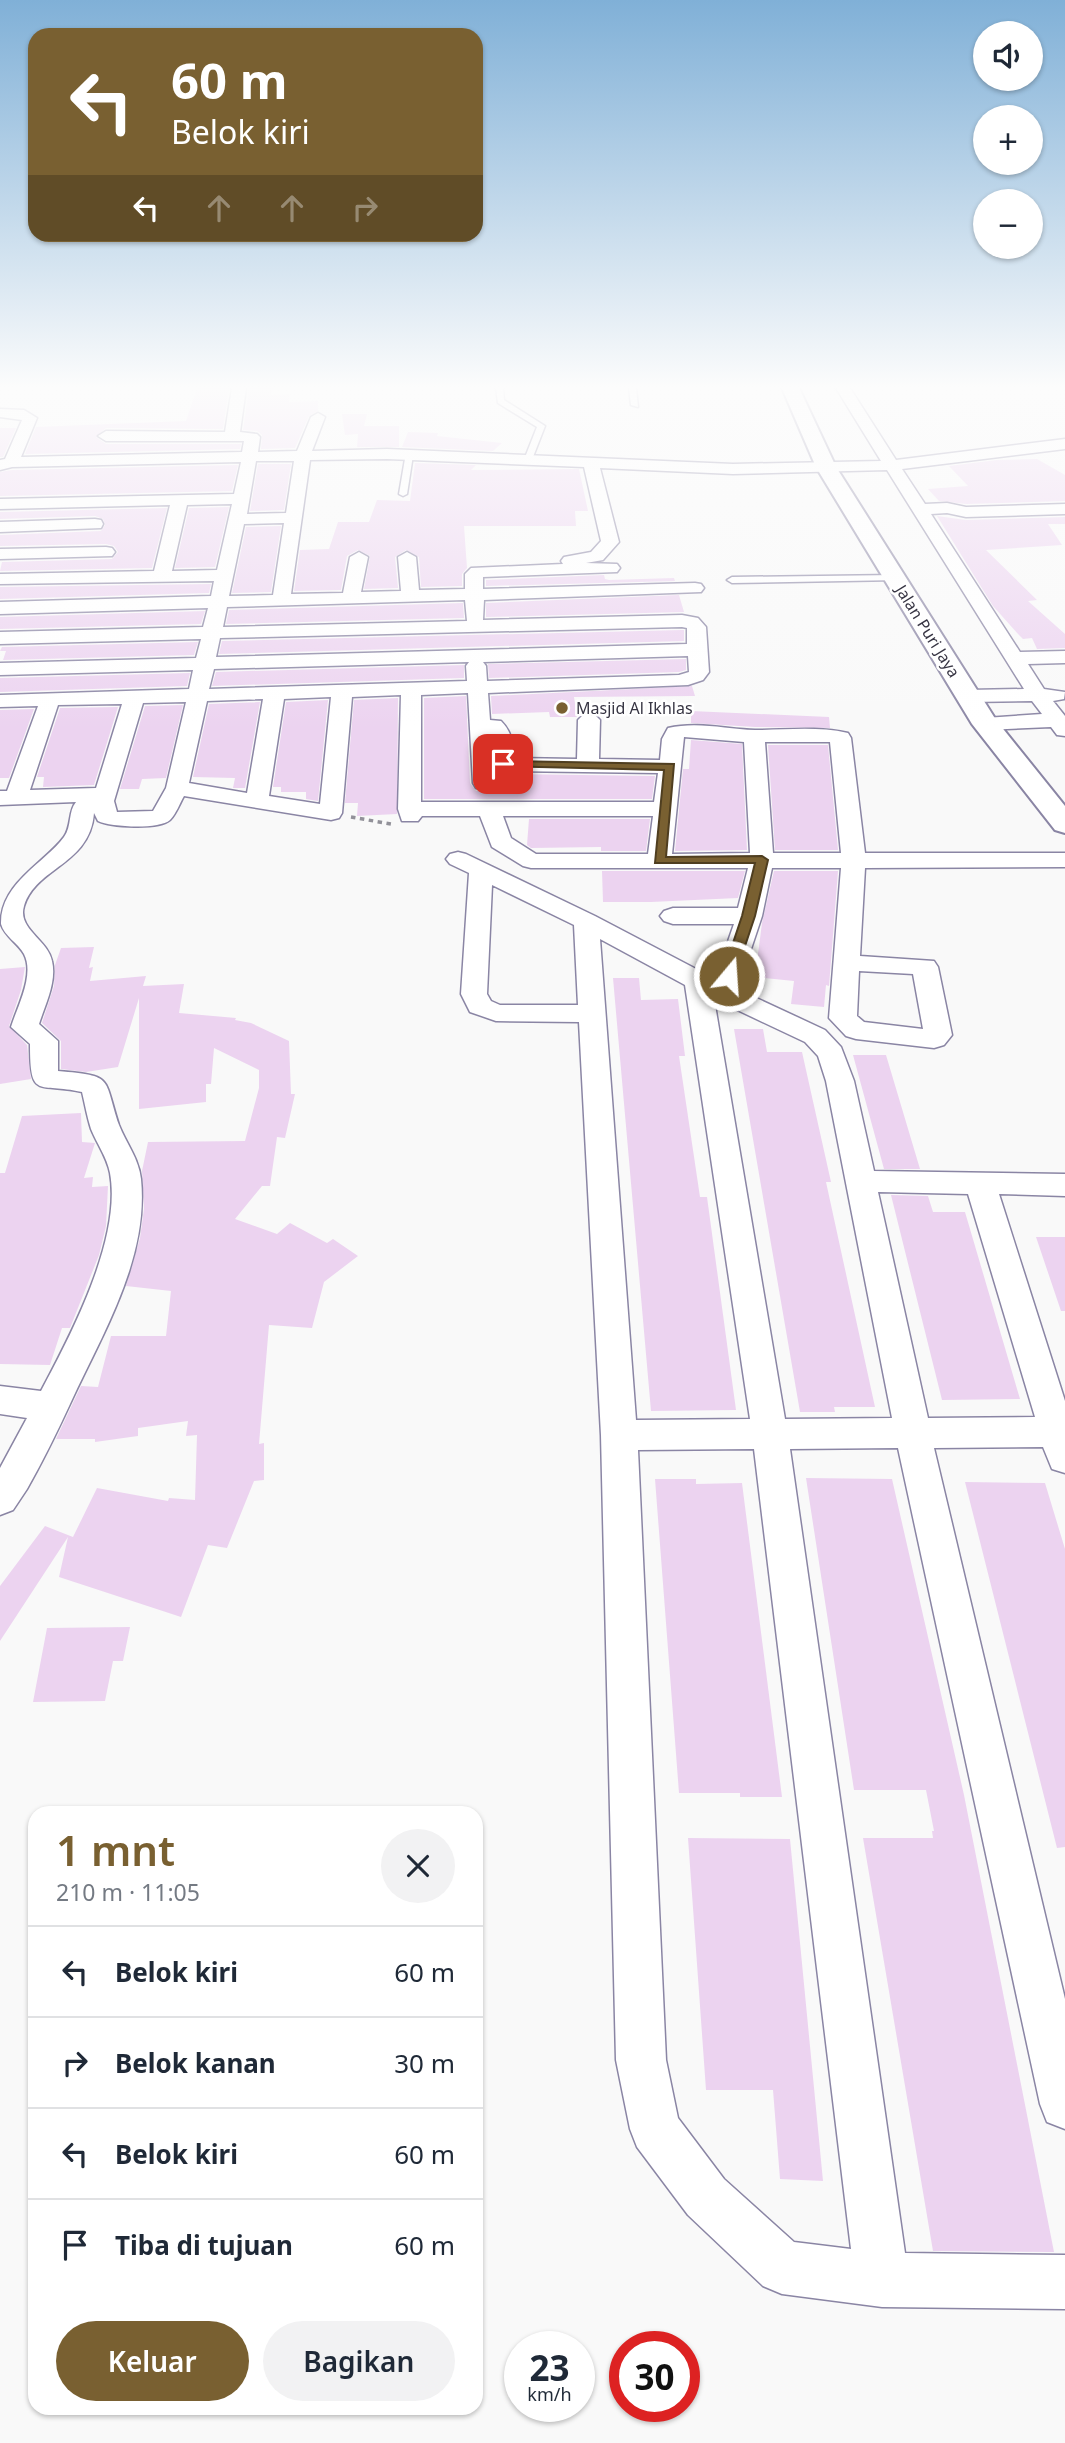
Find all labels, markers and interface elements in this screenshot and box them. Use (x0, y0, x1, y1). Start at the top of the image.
map controls (973, 21, 1043, 259)
button: sound (973, 21, 1043, 91)
text: 60 m (171, 47, 288, 113)
icon: left (56, 56, 147, 147)
button: + (973, 105, 1043, 175)
text: Belok kiri (171, 110, 310, 153)
icon: left (127, 189, 165, 227)
icon: ahead (200, 189, 238, 227)
icon: ahead (273, 189, 311, 227)
icon: right (346, 189, 384, 227)
button: − (973, 189, 1043, 259)
street label: Jalan Puri Jaya (890, 579, 965, 682)
place label: Masjid Al Ikhlas (576, 697, 693, 719)
marker: Masjid Al Ikhlas (554, 700, 570, 716)
pin (473, 734, 533, 794)
icon: arrive (484, 745, 522, 783)
position arrow (692, 939, 766, 1013)
text: 1 mnt (56, 1821, 175, 1878)
button: close (381, 1829, 455, 1903)
text: 210 m · 11:05 (56, 1876, 200, 1908)
icon: left (56, 1953, 94, 1991)
text: Belok kiri (115, 1954, 238, 1990)
text: 60 m (394, 1954, 455, 1990)
icon: right (56, 2044, 94, 2082)
text: Belok kanan (115, 2045, 276, 2081)
text: 30 m (394, 2045, 455, 2081)
icon: left (56, 2135, 94, 2173)
text: Belok kiri (115, 2136, 238, 2172)
text: 60 m (394, 2136, 455, 2172)
icon: arrive (56, 2226, 94, 2264)
text: Tiba di tujuan (115, 2227, 293, 2263)
text: 60 m (394, 2227, 455, 2263)
button: Keluar (56, 2321, 249, 2401)
button: Bagikan (263, 2321, 455, 2401)
speed limit sign: 30 (609, 2331, 700, 2422)
text: 23 (529, 2344, 570, 2391)
text: km/h (527, 2382, 572, 2406)

